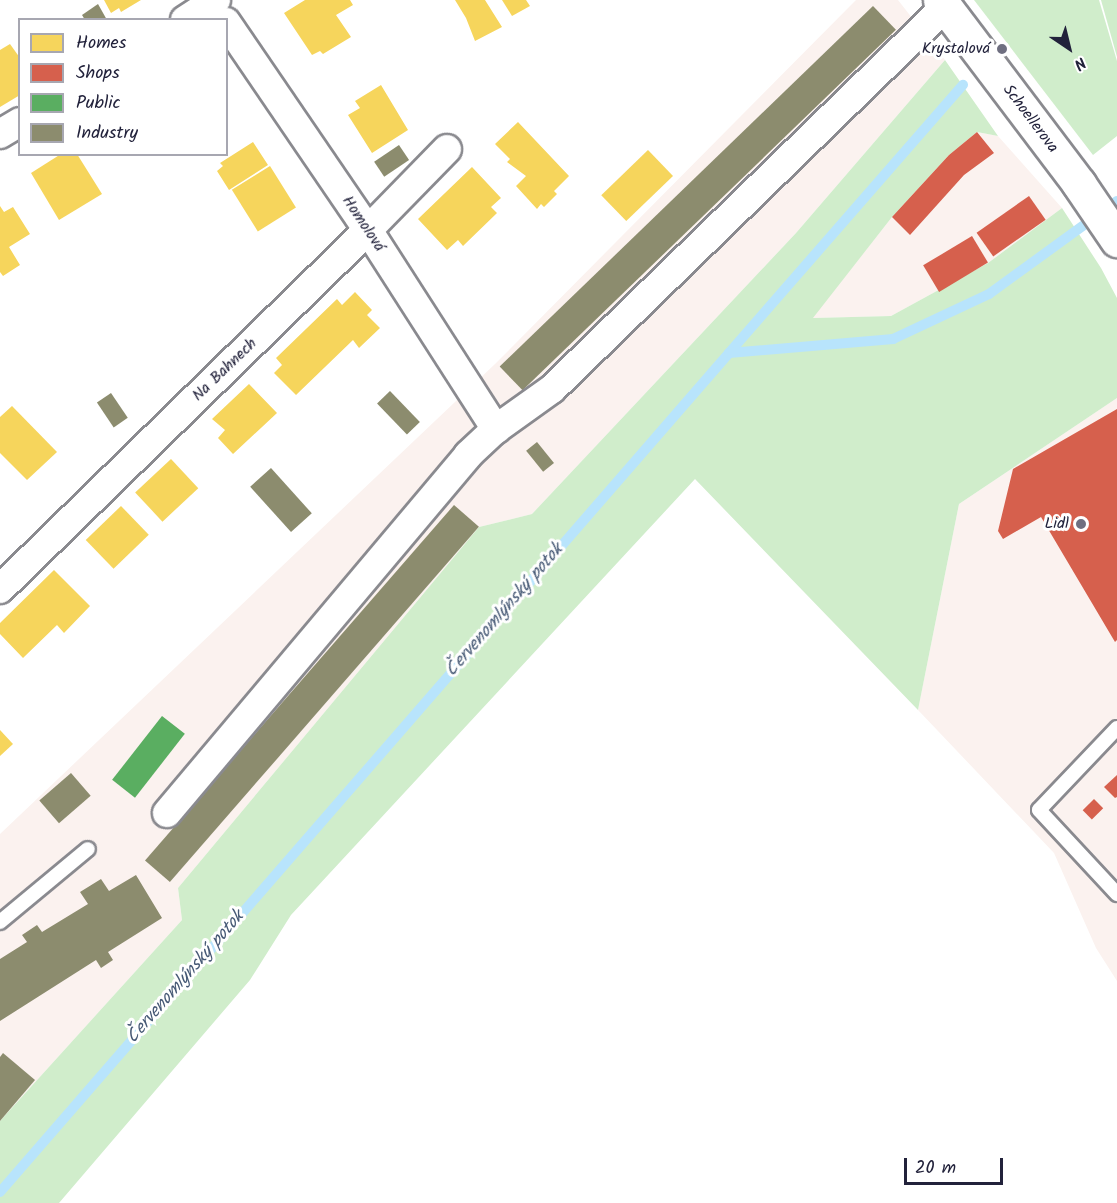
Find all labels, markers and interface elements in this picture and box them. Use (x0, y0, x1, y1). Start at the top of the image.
legend (18, 18, 228, 156)
north arrow (1039, 18, 1099, 78)
text: Homes (76, 29, 126, 58)
place label: Krystalová (922, 39, 990, 59)
marker: Krystalová (995, 42, 1009, 56)
text: N (1068, 50, 1091, 76)
text: Shops (76, 59, 120, 88)
street label: Schoellerova (998, 81, 1062, 157)
text: Public (76, 89, 121, 118)
text: Industry (76, 119, 138, 148)
street label: Homolová (337, 192, 389, 256)
street label: Na Bahnech (189, 334, 261, 406)
place label: Lidl (1045, 514, 1069, 534)
marker: Lidl (1074, 517, 1088, 531)
water label: Červenomlýnský potok (441, 540, 569, 682)
water label: Červenomlýnský potok (122, 907, 250, 1049)
scale bar (907, 1146, 1006, 1184)
text: 20 m (915, 1154, 956, 1183)

